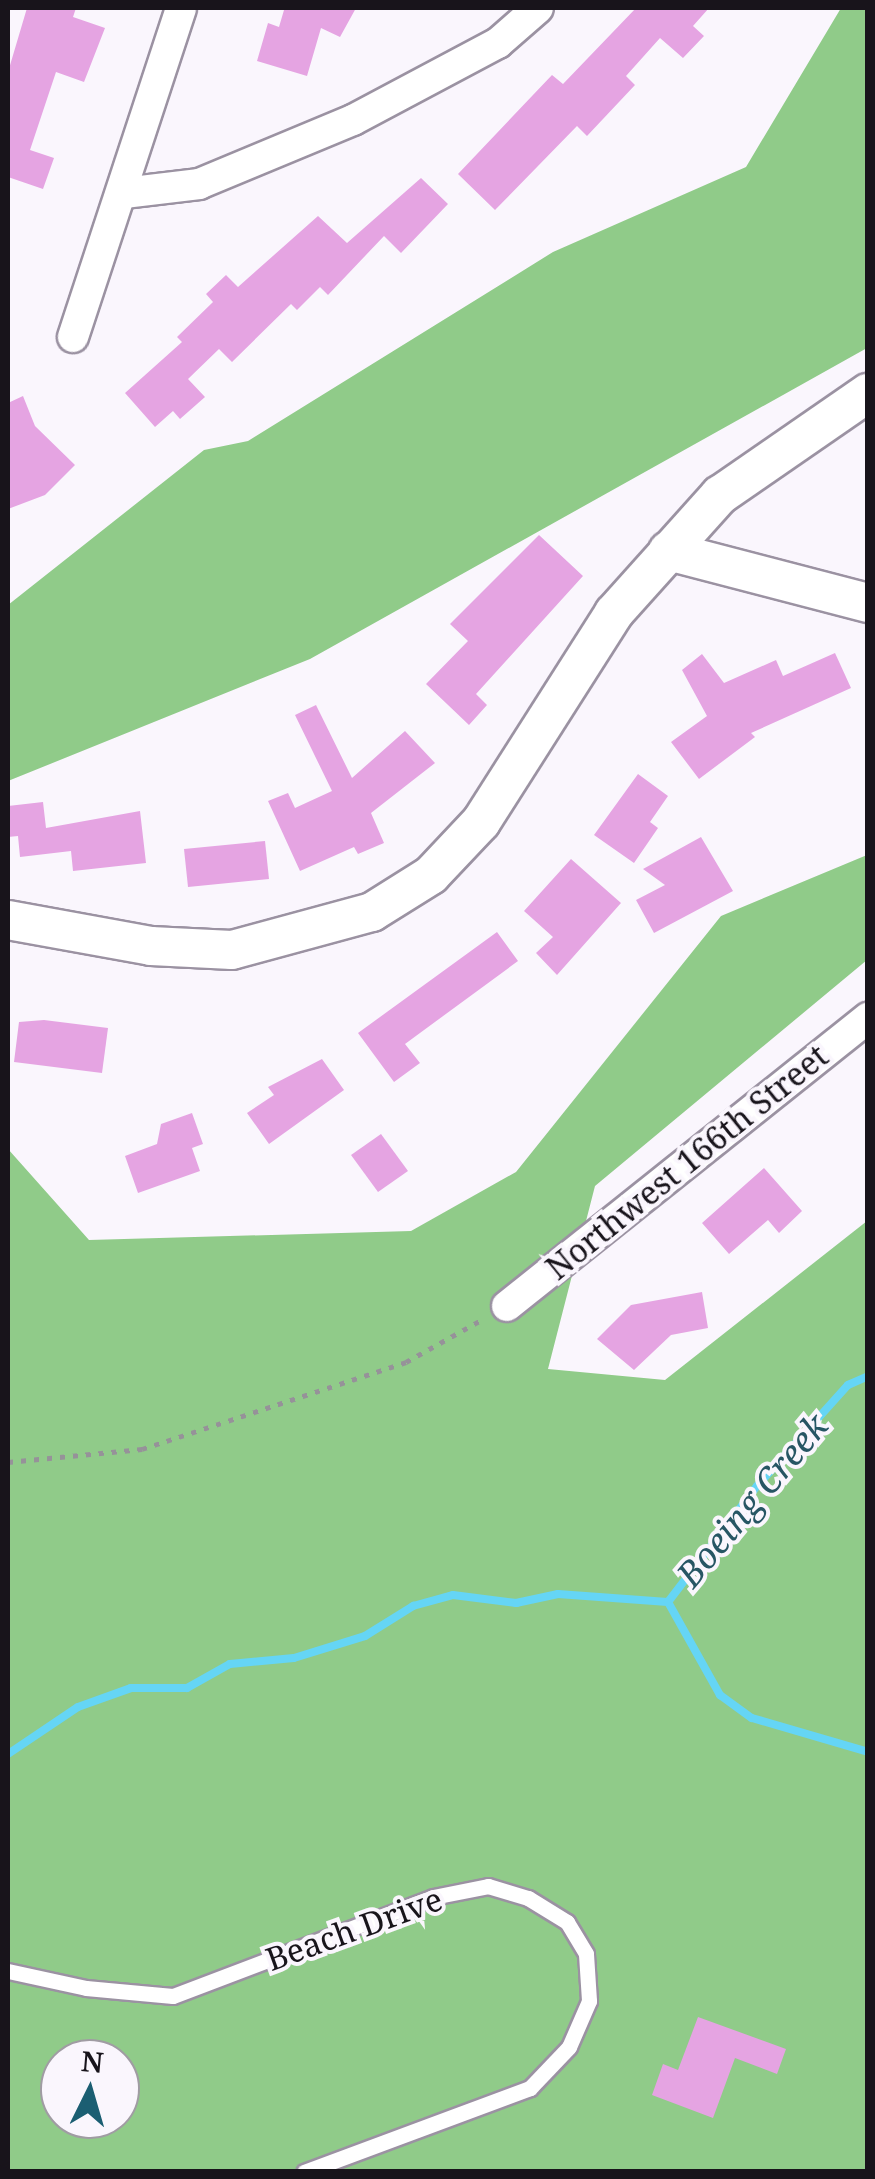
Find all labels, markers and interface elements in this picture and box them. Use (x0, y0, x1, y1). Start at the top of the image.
street label: Northwest 166th Street (539, 1037, 835, 1287)
water label: Boeing Creek (668, 1405, 836, 1595)
street label: Beach Drive (261, 1879, 447, 1979)
north arrow (40, 2039, 140, 2139)
text: N (80, 2041, 105, 2081)

